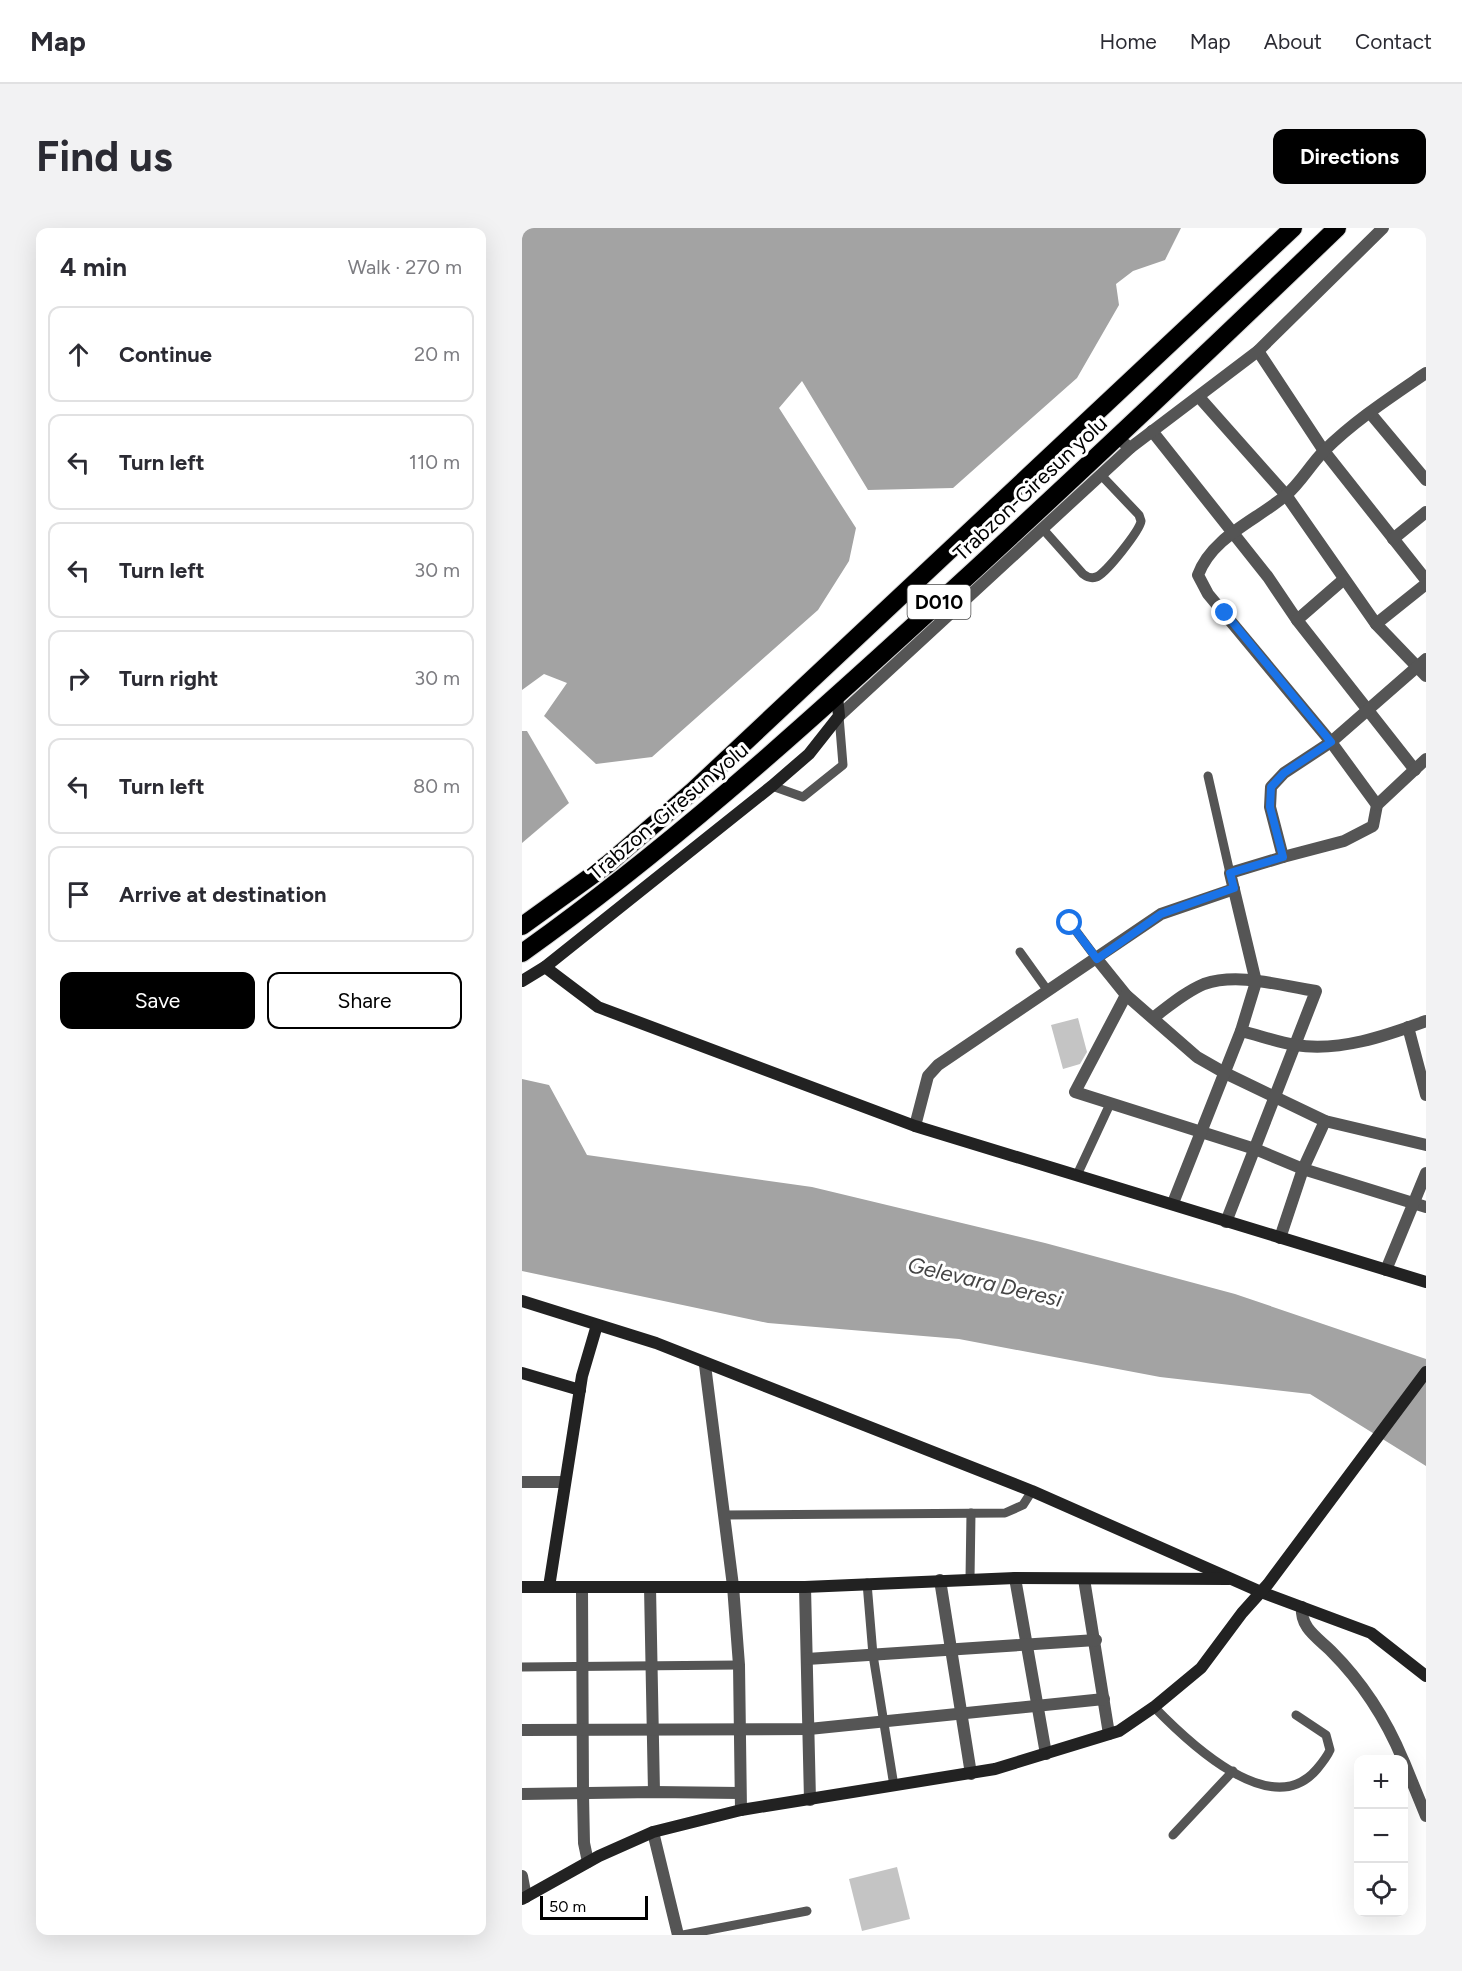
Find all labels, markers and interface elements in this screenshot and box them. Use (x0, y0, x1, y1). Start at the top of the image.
text: Map (30, 24, 86, 58)
text: Home (1100, 29, 1157, 54)
text: Map (1190, 29, 1231, 54)
text: About (1264, 29, 1322, 54)
text: Contact (1355, 29, 1432, 54)
button: Directions (1273, 129, 1426, 184)
text: Find us (36, 131, 173, 182)
text: 4 min (60, 251, 127, 283)
text: Walk · 270 m (348, 255, 462, 279)
icon: ahead (62, 338, 95, 371)
text: Continue (119, 341, 212, 368)
text: 20 m (414, 342, 460, 366)
street label: Trabzon-Giresun yolu (948, 410, 1112, 566)
icon: left (62, 446, 95, 479)
text: Turn left (119, 449, 205, 476)
text: 110 m (409, 450, 460, 474)
icon: left (62, 554, 95, 587)
text: Turn left (119, 557, 205, 584)
text: 30 m (414, 558, 460, 582)
road number: D010 (908, 585, 970, 619)
route end (1211, 599, 1237, 625)
icon: right (62, 662, 95, 695)
text: Turn right (119, 665, 218, 692)
text: 30 m (414, 666, 460, 690)
street label: Trabzon-Giresun yolu (583, 737, 753, 885)
icon: left (62, 770, 95, 803)
text: Turn left (119, 773, 205, 800)
text: 80 m (413, 774, 460, 798)
icon: arrive (62, 878, 95, 911)
text: Arrive at destination (119, 881, 327, 908)
route start (1056, 909, 1082, 935)
button: Save (60, 972, 255, 1029)
button: Share (267, 972, 462, 1029)
water label: Gelevara Deresi (905, 1251, 1066, 1313)
map controls (1354, 1755, 1408, 1917)
button: + (1354, 1755, 1408, 1809)
button: − (1354, 1809, 1408, 1863)
button: locate (1354, 1863, 1408, 1917)
scale bar (540, 1893, 648, 1920)
text: 50 m (549, 1897, 586, 1916)

